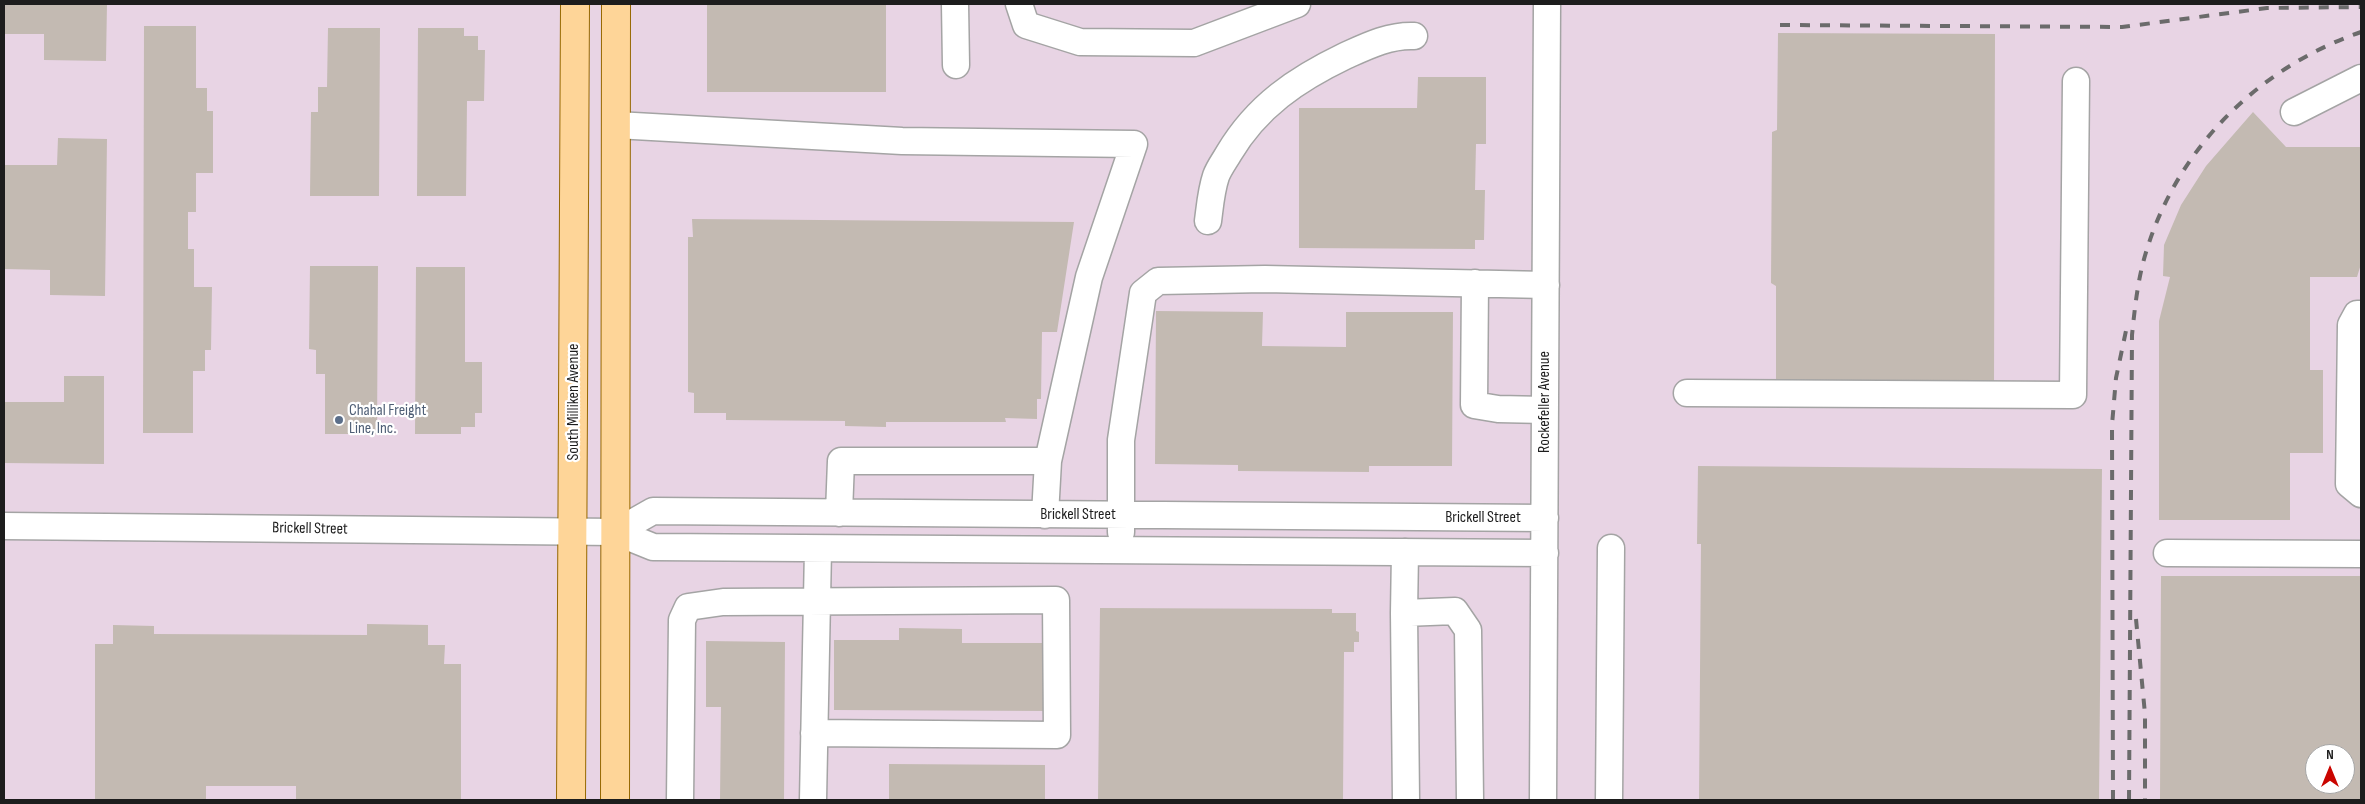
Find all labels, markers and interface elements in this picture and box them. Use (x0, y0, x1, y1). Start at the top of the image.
street label: South Milliken Avenue (564, 344, 584, 460)
street label: Rockefeller Avenue (1535, 351, 1555, 453)
place label: Chahal Freight Line, Inc. (349, 401, 426, 439)
marker: Chahal Freight Line, Inc. (333, 414, 345, 426)
street label: Brickell Street (1040, 505, 1116, 525)
street label: Brickell Street (1445, 508, 1521, 528)
street label: Brickell Street (272, 519, 348, 539)
north arrow (2305, 744, 2355, 794)
text: N (2326, 746, 2334, 763)

